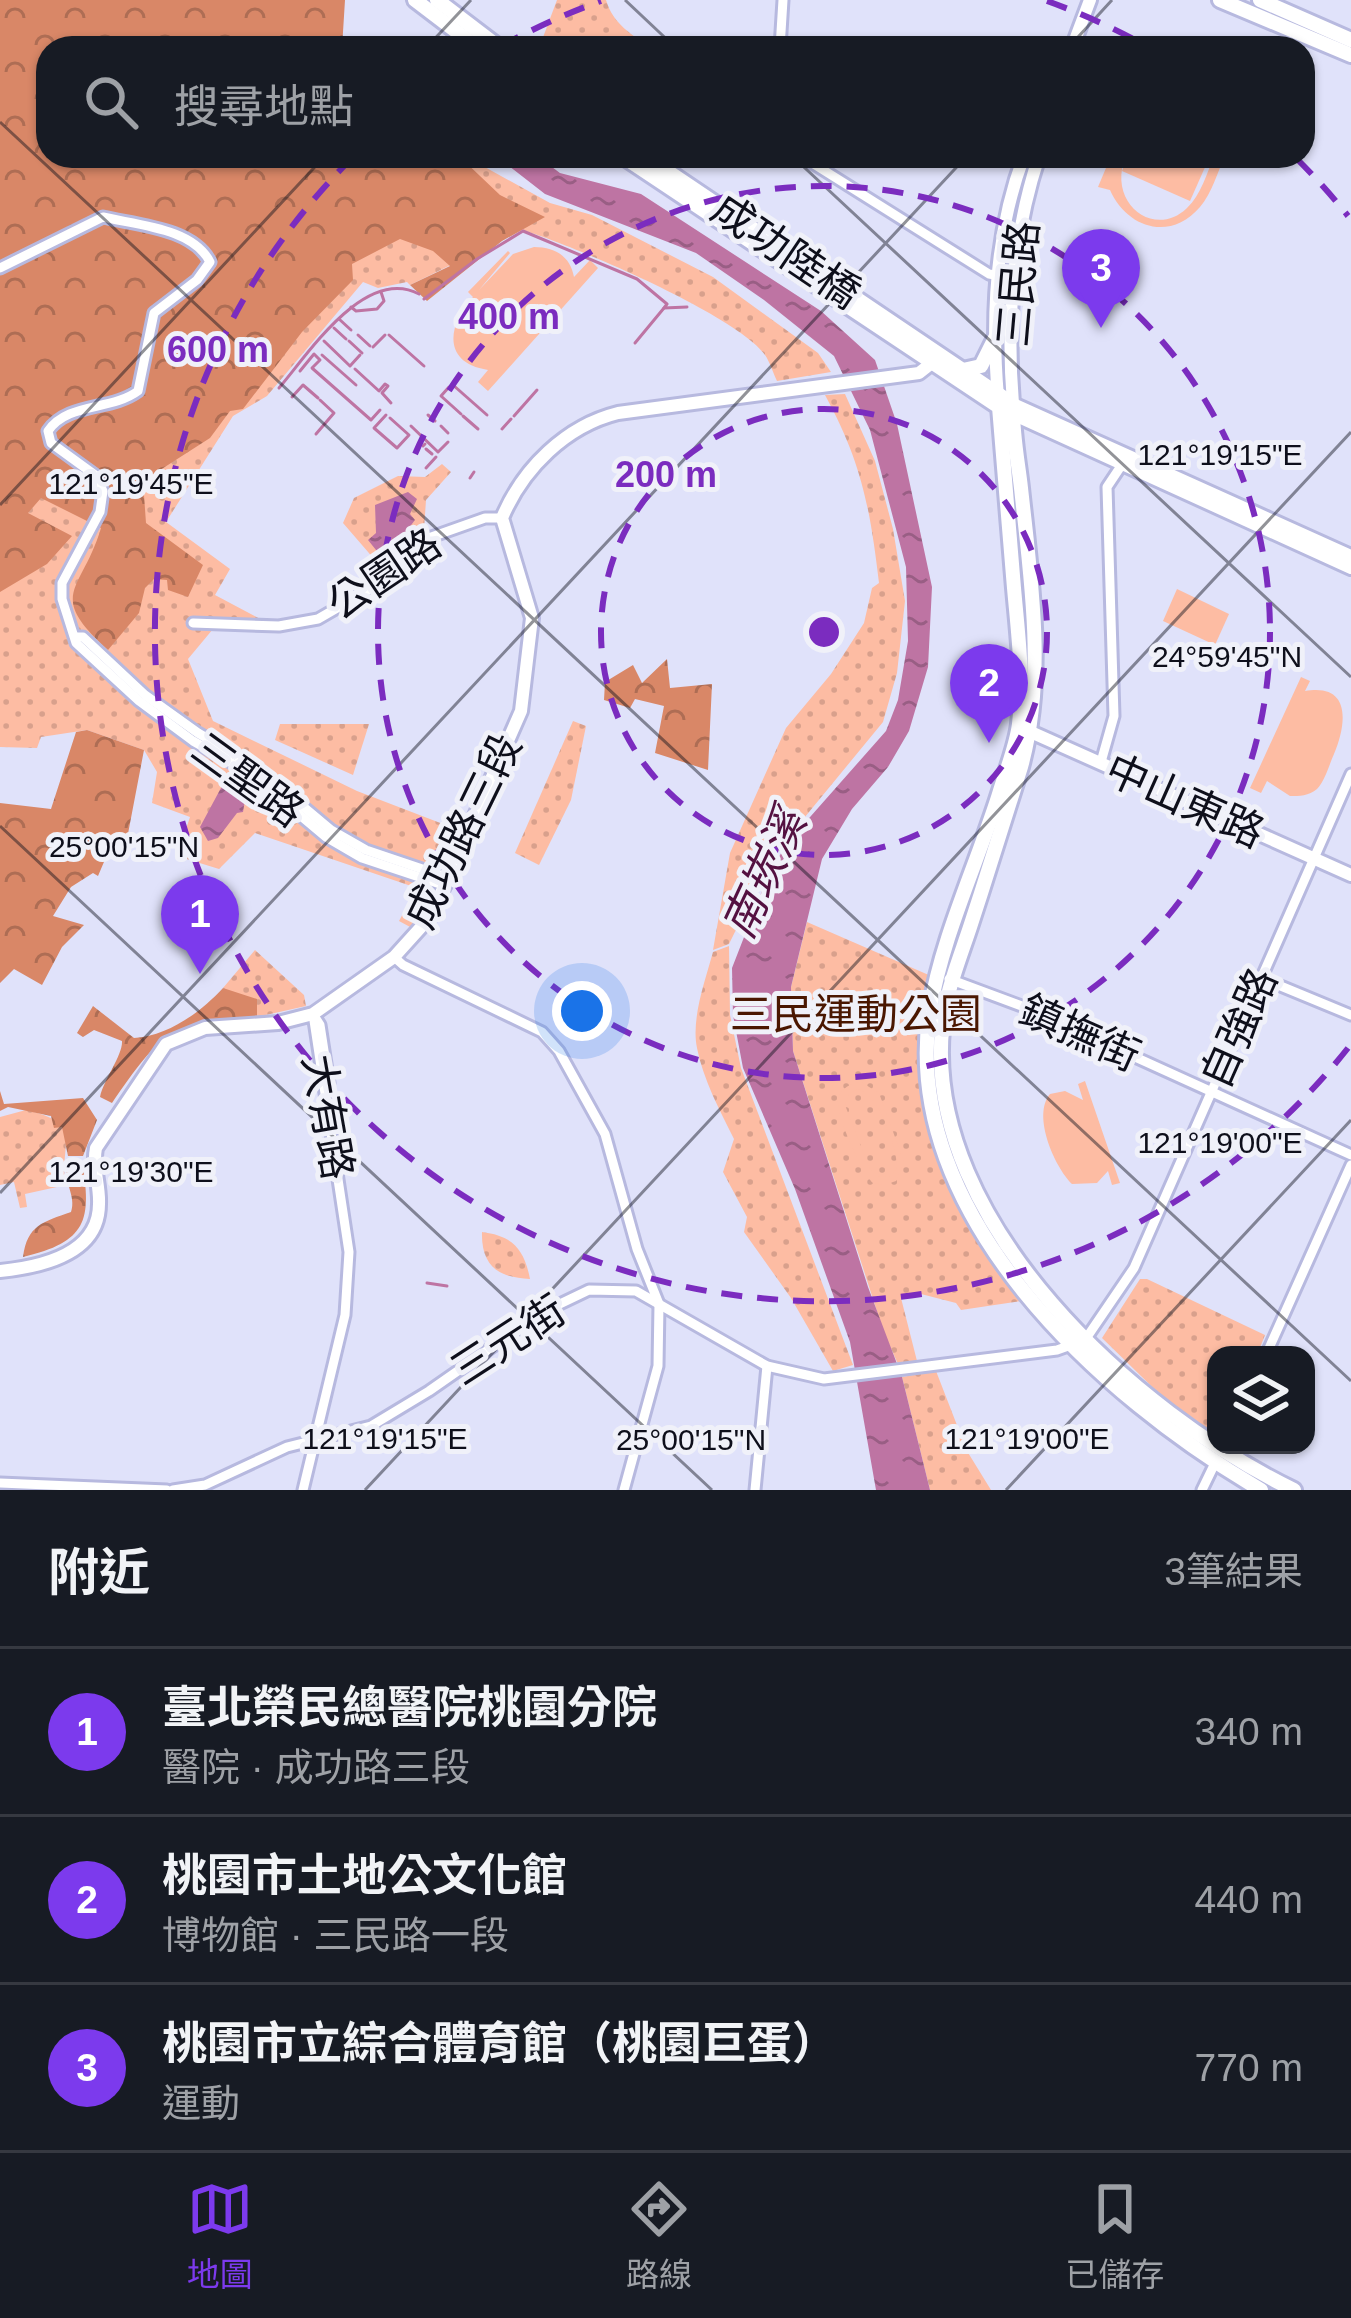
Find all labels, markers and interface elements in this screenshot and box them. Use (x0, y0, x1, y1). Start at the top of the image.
search box (36, 36, 1315, 168)
icon: search (78, 69, 144, 135)
text: 搜尋地點 (174, 81, 354, 132)
street label: 成功陸橋 (703, 185, 869, 317)
street label: 三民路 (989, 219, 1047, 349)
pin: 3 (1062, 229, 1140, 328)
text: 400 m (458, 296, 560, 337)
text: 600 m (167, 329, 269, 370)
text: 121°19'15"E (1137, 438, 1303, 471)
text: 200 m (615, 454, 717, 495)
text: 121°19'45"E (48, 467, 214, 500)
street label: 公園路 (319, 519, 449, 629)
centre of rings (803, 611, 845, 653)
text: 24°59'45"N (1152, 640, 1302, 673)
pin: 2 (950, 644, 1028, 743)
street label: 三聖路 (183, 724, 313, 836)
street label: 成功路三段 (396, 726, 530, 936)
street label: 中山東路 (1099, 745, 1271, 857)
water label: 南崁溪 (712, 797, 818, 946)
text: 25°00'15"N (49, 830, 199, 863)
pin: 1 (161, 875, 239, 974)
street label: 自強路 (1192, 961, 1286, 1095)
your location (552, 981, 612, 1041)
street label: 鎮撫街 (1013, 986, 1147, 1080)
park label: 三民運動公園 (730, 991, 982, 1038)
street label: 大有路 (294, 1051, 362, 1183)
text: 121°19'00"E (1137, 1126, 1303, 1159)
text: 121°19'30"E (48, 1155, 214, 1188)
street label: 三元街 (442, 1286, 574, 1394)
map controls (1207, 1346, 1315, 1454)
button: layers (1207, 1346, 1315, 1454)
text: 121°19'15"E (302, 1422, 468, 1455)
text: 121°19'00"E (944, 1422, 1110, 1455)
text: 25°00'15"N (616, 1423, 766, 1456)
text: 附近 (48, 1544, 150, 1601)
text: 3筆結果 (1164, 1550, 1303, 1593)
text: 臺北榮民總醫院桃園分院 (162, 1682, 657, 1733)
text: 1 (76, 1710, 98, 1753)
text: 340 m (1195, 1710, 1303, 1753)
text: 醫院 · 成功路三段 (162, 1746, 470, 1789)
text: 桃園市土地公文化館 (162, 1850, 567, 1901)
text: 2 (76, 1878, 98, 1921)
text: 440 m (1195, 1878, 1303, 1921)
text: 博物館 · 三民路一段 (162, 1914, 509, 1957)
text: 桃園市立綜合體育館（桃園巨蛋） (162, 2018, 837, 2069)
text: 3 (76, 2046, 98, 2089)
text: 770 m (1195, 2046, 1303, 2089)
text: 運動 (162, 2082, 240, 2125)
tab: 地圖 (187, 2176, 253, 2296)
tab: 路線 (626, 2176, 692, 2296)
tab: 已儲存 (1065, 2176, 1164, 2296)

